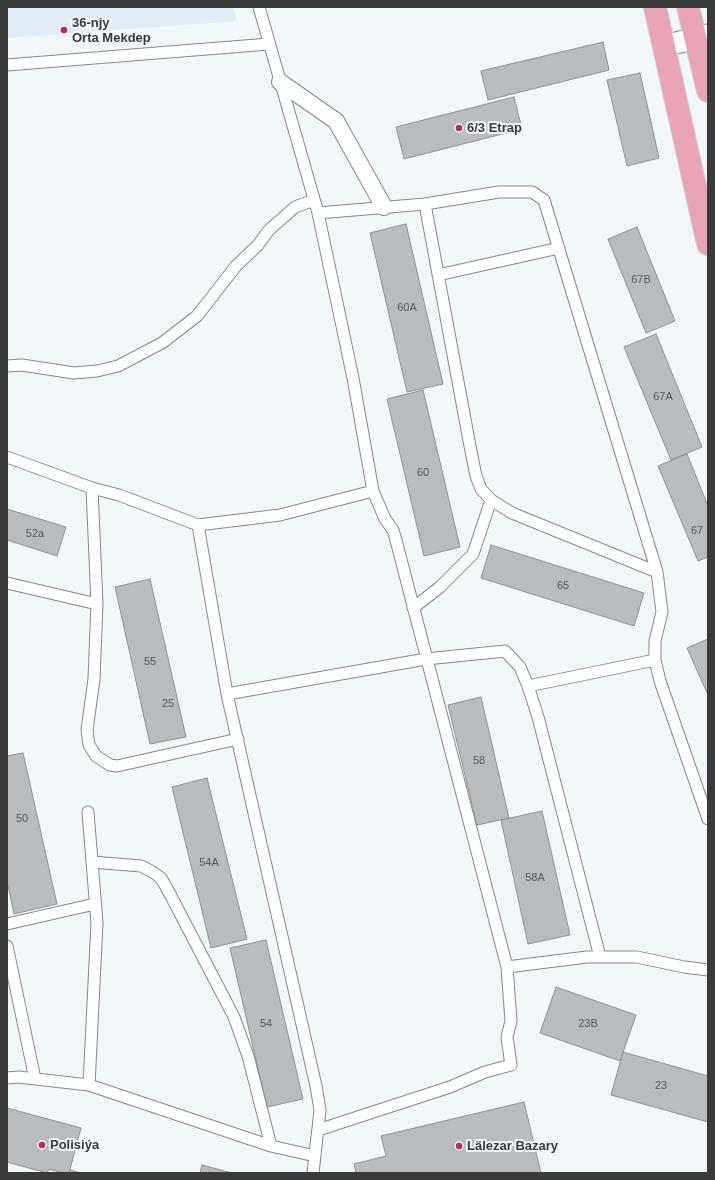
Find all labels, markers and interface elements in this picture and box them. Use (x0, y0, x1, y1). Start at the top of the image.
place label: 36-njy Orta Mekdep (72, 15, 151, 46)
marker: 36-njy Orta Mekdep (59, 25, 69, 35)
place label: 6/3 Etrap (467, 120, 522, 136)
marker: 6/3 Etrap (454, 123, 464, 133)
house number: 67B (631, 273, 651, 287)
house number: 60A (397, 301, 417, 315)
house number: 67A (653, 390, 673, 404)
house number: 60 (417, 466, 429, 480)
house number: 67 (691, 524, 703, 538)
house number: 52a (26, 527, 44, 541)
house number: 65 (557, 579, 569, 593)
house number: 55 (144, 655, 156, 669)
house number: 25 (162, 697, 174, 711)
house number: 58 (473, 754, 485, 768)
house number: 50 (16, 812, 28, 826)
house number: 54A (199, 856, 219, 870)
house number: 58A (525, 871, 545, 885)
house number: 54 (260, 1017, 272, 1031)
house number: 23B (578, 1017, 598, 1031)
house number: 23 (655, 1079, 667, 1093)
place label: Polisiýa (50, 1137, 99, 1153)
place label: Lälezar Bazary (467, 1138, 558, 1154)
marker: Polisiýa (37, 1140, 47, 1150)
marker: Lälezar Bazary (454, 1141, 464, 1151)

